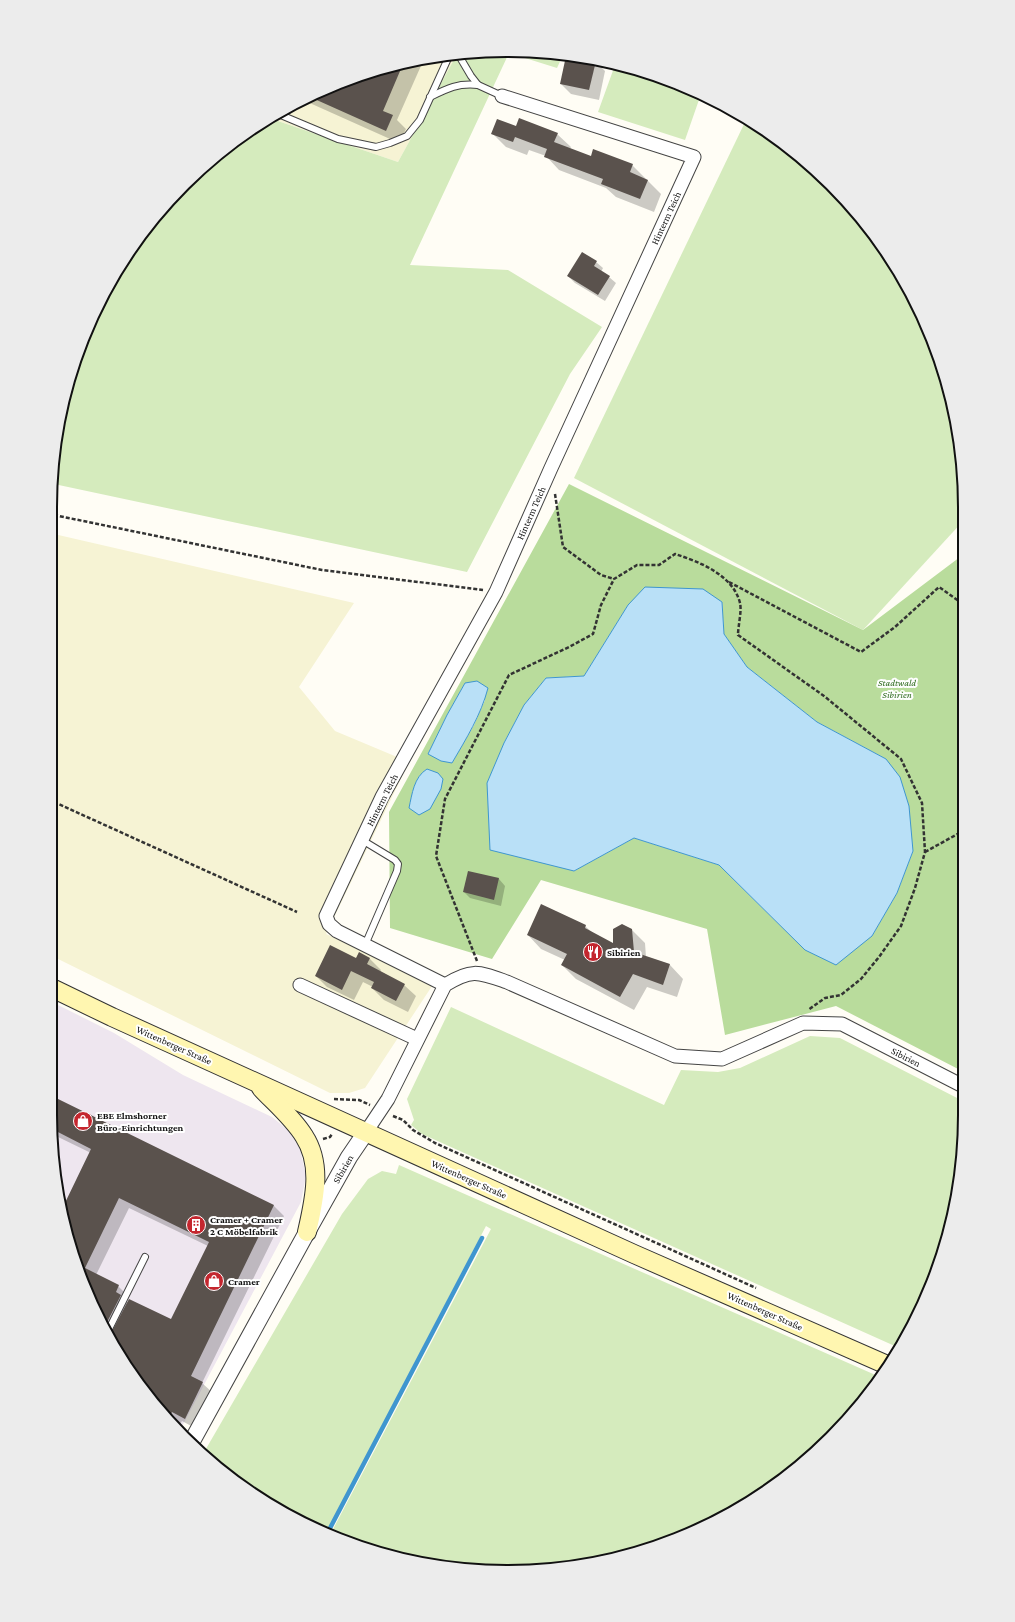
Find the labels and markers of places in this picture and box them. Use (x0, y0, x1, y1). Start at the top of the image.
restaurant icon: Sibirien (582, 941, 604, 963)
place label: Sibirien (607, 947, 641, 958)
shop icon: EBE Elmshorner Büro-Einrichtungen (72, 1110, 94, 1132)
place label: EBE Elmshorner Büro-Einrichtungen (97, 1110, 184, 1133)
building icon: Cramer + Cramer 2 C Möbelfabrik (185, 1214, 207, 1236)
place label: Cramer + Cramer 2 C Möbelfabrik (210, 1214, 283, 1237)
shop icon: Cramer (203, 1270, 225, 1292)
place label: Cramer (228, 1276, 260, 1287)

